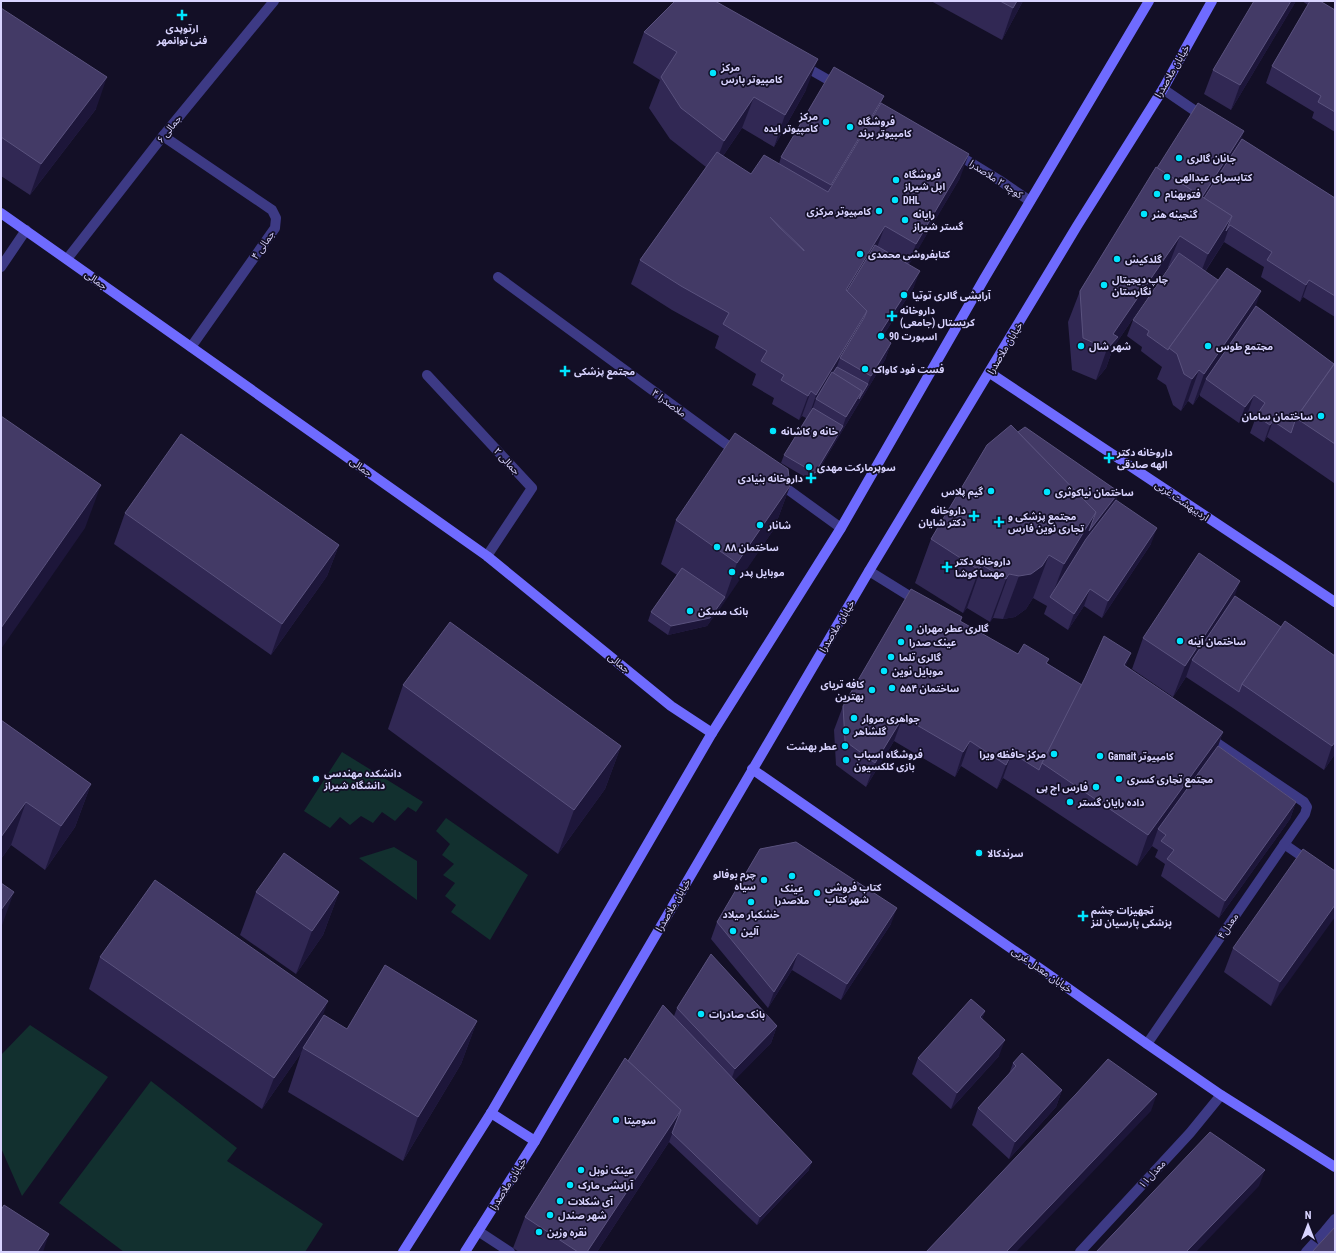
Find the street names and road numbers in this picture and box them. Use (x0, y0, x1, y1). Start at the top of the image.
street label: خیابان ملاصدرا (1153, 43, 1192, 100)
street label: ۶ جمالی (154, 113, 184, 145)
street label: کوچه ۲ ملاصدرا (967, 158, 1025, 202)
street label: ۴ جمالی (249, 228, 277, 261)
street label: جمالی (83, 268, 109, 292)
street label: خیابان ملاصدرا (985, 320, 1026, 376)
street label: ۴ ملاصدرا (649, 387, 688, 420)
street label: ۲ جمالی (492, 445, 522, 477)
street label: جمالی (348, 455, 374, 479)
street label: اردیبهشت غربی (1152, 479, 1211, 524)
street label: خیابان ملاصدرا (817, 598, 858, 654)
street label: جمالی (606, 651, 632, 675)
street label: خیابان ملاصدرا (654, 877, 693, 934)
street label: معدل۴ (1215, 911, 1241, 941)
street label: خیابان معدل غربی (1009, 945, 1074, 996)
street label: خیابان ملاصدرا (488, 1156, 529, 1212)
street label: معدل۱۱ (1136, 1158, 1168, 1191)

